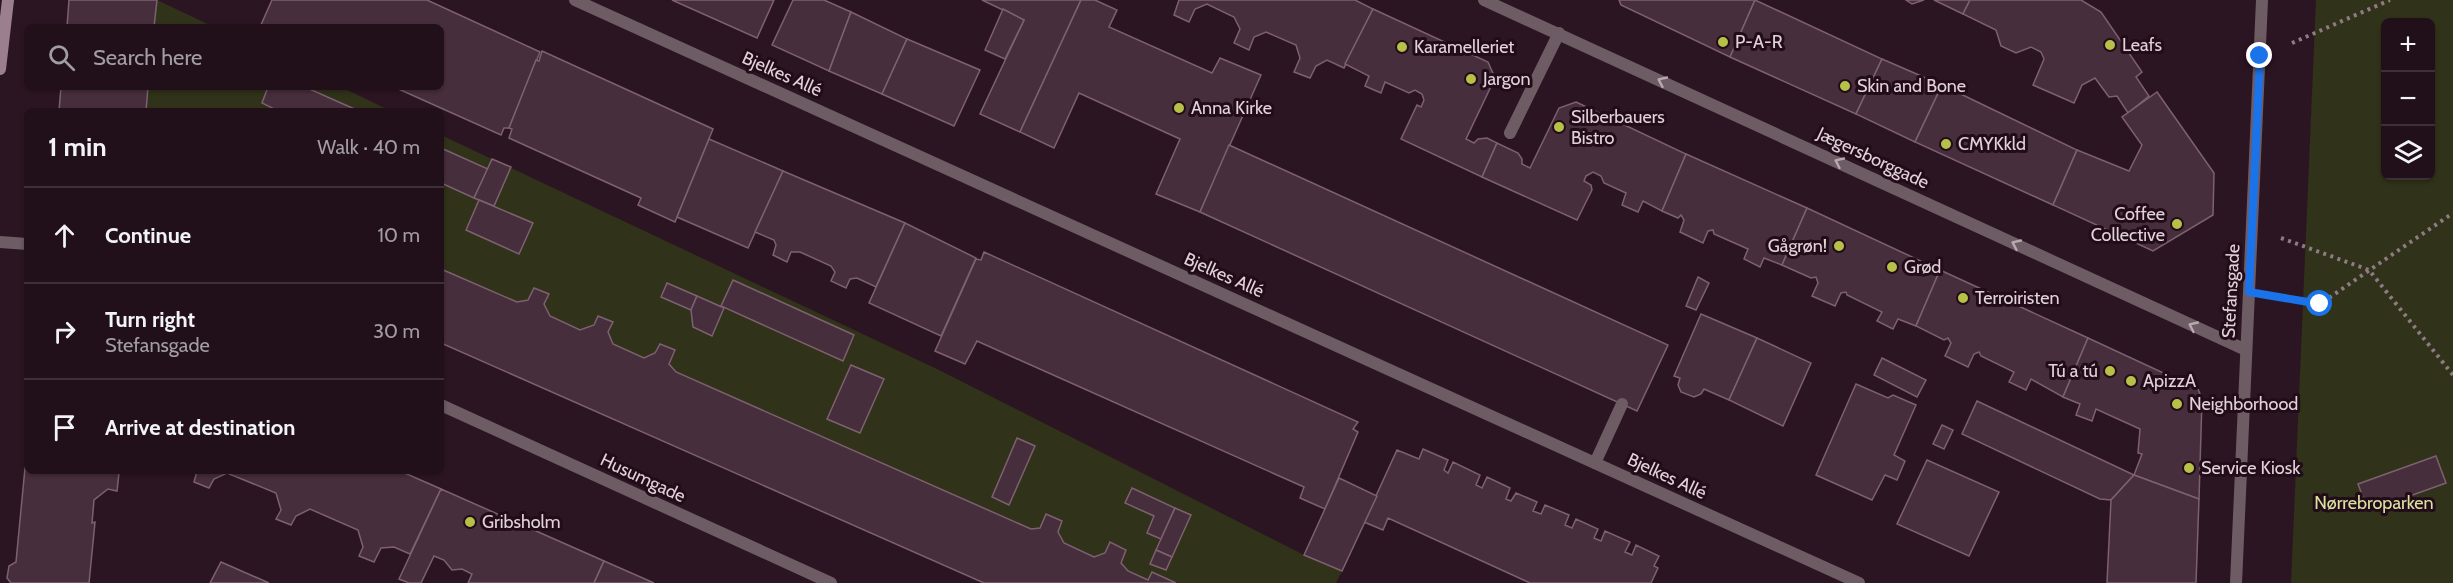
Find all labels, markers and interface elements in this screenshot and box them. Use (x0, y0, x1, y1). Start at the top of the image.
map controls (2381, 18, 2435, 180)
button: + (2381, 18, 2435, 72)
search box (24, 24, 444, 90)
place label: P-A-R (1735, 31, 1783, 53)
place label: Leafs (2122, 34, 2162, 56)
marker: P-A-R (1716, 35, 1730, 49)
place label: Karamelleriet (1414, 36, 1514, 58)
marker: Leafs (2103, 38, 2117, 52)
marker: Karamelleriet (1395, 40, 1409, 54)
icon: search (45, 41, 78, 74)
route end (2246, 42, 2272, 68)
text: Search here (93, 44, 202, 71)
street label: Bjelkes Allé (739, 47, 825, 101)
place label: Jargon (1482, 68, 1531, 90)
marker: Jargon (1464, 72, 1478, 86)
button: − (2381, 72, 2435, 126)
place label: Skin and Bone (1857, 75, 1966, 97)
one-way arrow (1658, 76, 1669, 88)
marker: Skin and Bone (1838, 79, 1852, 93)
place label: Anna Kirke (1191, 97, 1272, 119)
marker: Anna Kirke (1172, 101, 1186, 115)
place label: Silberbauers Bistro (1571, 106, 1665, 149)
marker: Silberbauers Bistro (1552, 120, 1566, 134)
street label: Jægersborggade (1813, 122, 1932, 194)
button: layers (2381, 126, 2435, 180)
text: 1 min (48, 131, 107, 163)
place label: CMYKkld (1958, 133, 2026, 155)
text: Walk · 40 m (317, 135, 420, 159)
marker: CMYKkld (1939, 137, 1953, 151)
one-way arrow (1835, 158, 1846, 170)
place label: Coffee Collective (2091, 203, 2165, 246)
marker: Coffee Collective (2170, 217, 2184, 231)
icon: ahead (48, 219, 81, 252)
text: Continue (105, 222, 191, 249)
text: 10 m (377, 223, 420, 247)
place label: Gågrøn! (1768, 235, 1827, 257)
marker: Gågrøn! (1832, 239, 1846, 253)
one-way arrow (2012, 240, 2023, 252)
street label: Stefansgade (2218, 243, 2244, 339)
street label: Bjelkes Allé (1181, 248, 1267, 302)
place label: Grød (1904, 256, 1941, 278)
marker: Grød (1885, 260, 1899, 274)
place label: Terroiristen (1975, 287, 2059, 309)
route start (2306, 290, 2332, 316)
marker: Terroiristen (1956, 291, 1970, 305)
text: Turn right (105, 306, 195, 333)
icon: right (48, 315, 81, 348)
text: 30 m (373, 319, 420, 343)
one-way arrow (2189, 321, 2200, 333)
text: Stefansgade (105, 333, 210, 357)
place label: Tú a tú (2048, 360, 2098, 382)
marker: Tú a tú (2103, 364, 2117, 378)
place label: ApizzA (2143, 370, 2196, 392)
marker: ApizzA (2124, 374, 2138, 388)
place label: Neighborhood (2189, 393, 2298, 415)
marker: Neighborhood (2170, 397, 2184, 411)
icon: arrive (48, 411, 81, 444)
text: Arrive at destination (105, 414, 295, 441)
street label: Bjelkes Allé (1624, 448, 1710, 504)
street label: Husumgade (597, 449, 689, 507)
place label: Service Kiosk (2201, 457, 2301, 479)
marker: Service Kiosk (2182, 461, 2196, 475)
park label: Nørrebroparken (2314, 492, 2434, 514)
place label: Gribsholm (482, 511, 561, 533)
marker: Gribsholm (463, 515, 477, 529)

